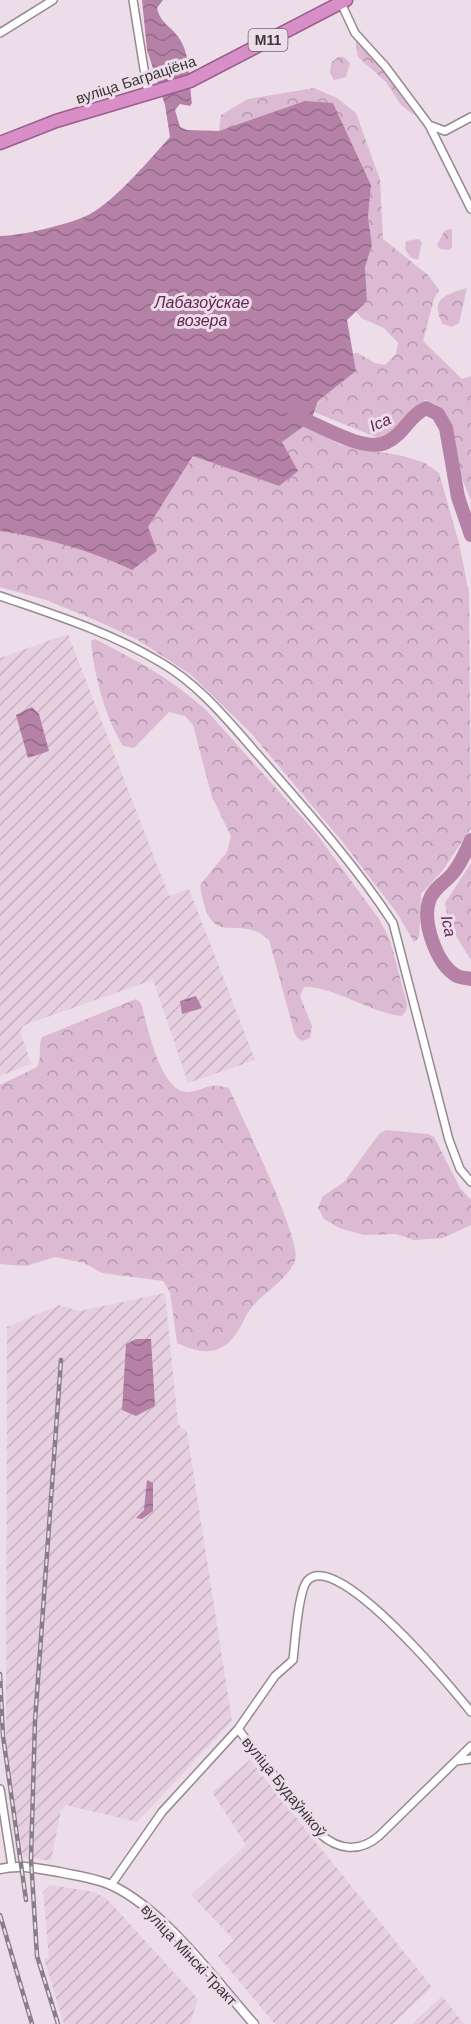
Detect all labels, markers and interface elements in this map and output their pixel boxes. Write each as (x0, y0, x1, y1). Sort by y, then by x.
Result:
road number: М11 (248, 29, 288, 51)
street label: вуліца Баграціёна (74, 52, 199, 107)
water label: Лабазоўскае возера (154, 294, 250, 329)
water label: Іса (367, 410, 394, 435)
water label: Іса (438, 914, 459, 939)
street label: вуліца Будаўнікоў (239, 1733, 330, 1840)
street label: вуліца Мінскі Тракт (138, 1900, 241, 2009)

